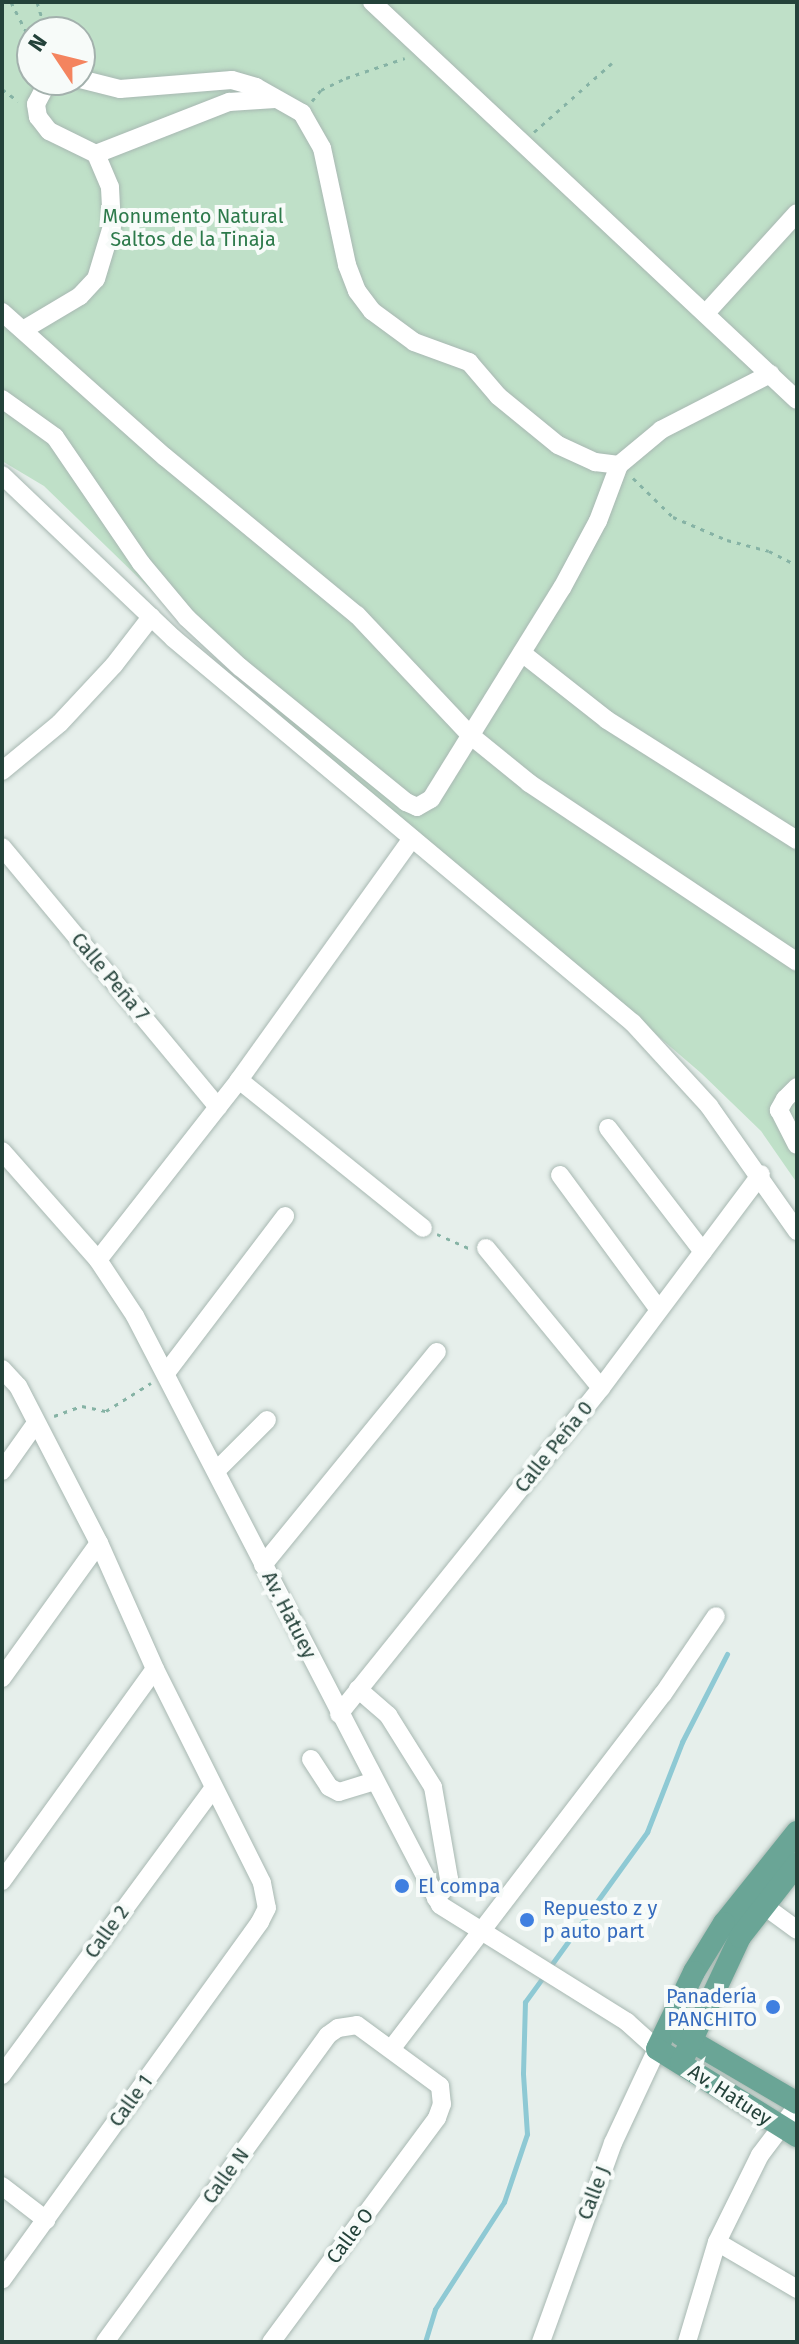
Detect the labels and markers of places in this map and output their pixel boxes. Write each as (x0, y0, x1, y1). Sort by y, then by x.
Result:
place label: El compa (418, 1874, 500, 1898)
marker: El compa (393, 1877, 411, 1895)
place label: Repuesto z y p auto part (543, 1896, 657, 1943)
marker: Repuesto z y p auto part (518, 1911, 536, 1929)
place label: Panadería PANCHITO (666, 1984, 757, 2031)
marker: Panadería PANCHITO (764, 1998, 782, 2016)

